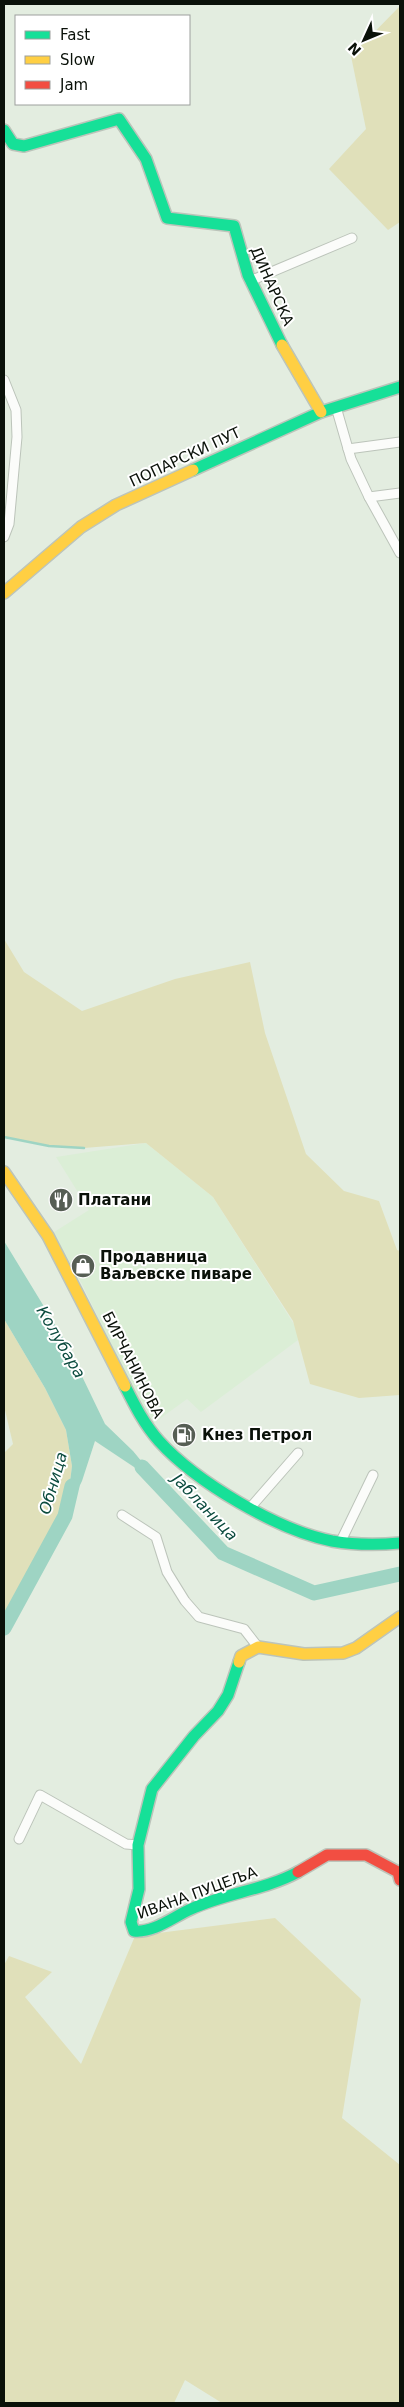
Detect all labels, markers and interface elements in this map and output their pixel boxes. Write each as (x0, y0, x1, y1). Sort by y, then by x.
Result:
legend (15, 15, 190, 105)
north arrow (339, 15, 389, 65)
text: Fast (60, 26, 90, 44)
text: N (345, 39, 364, 59)
text: Slow (60, 51, 95, 69)
text: Jam (59, 76, 88, 94)
street label: ДИНАРСКА (247, 244, 298, 329)
street label: ПОПАРСКИ ПУТ (127, 423, 244, 491)
restaurant icon: Платани (48, 1187, 74, 1213)
place label: Платани (78, 1191, 151, 1209)
place label: Продавница Ваљевске пиваре (100, 1248, 252, 1283)
shop icon: Продавница Ваљевске пиваре (70, 1253, 96, 1279)
water label: Колубара (33, 1302, 89, 1382)
street label: БИРЧАНИНОВА (98, 1309, 168, 1422)
fuel station icon: Кнез Петрол (171, 1422, 197, 1448)
place label: Кнез Петрол (202, 1426, 312, 1444)
water label: Обница (35, 1450, 71, 1516)
water label: Јабланица (166, 1467, 242, 1545)
street label: ИВАНА ПУЦЕЉА (135, 1863, 260, 1923)

